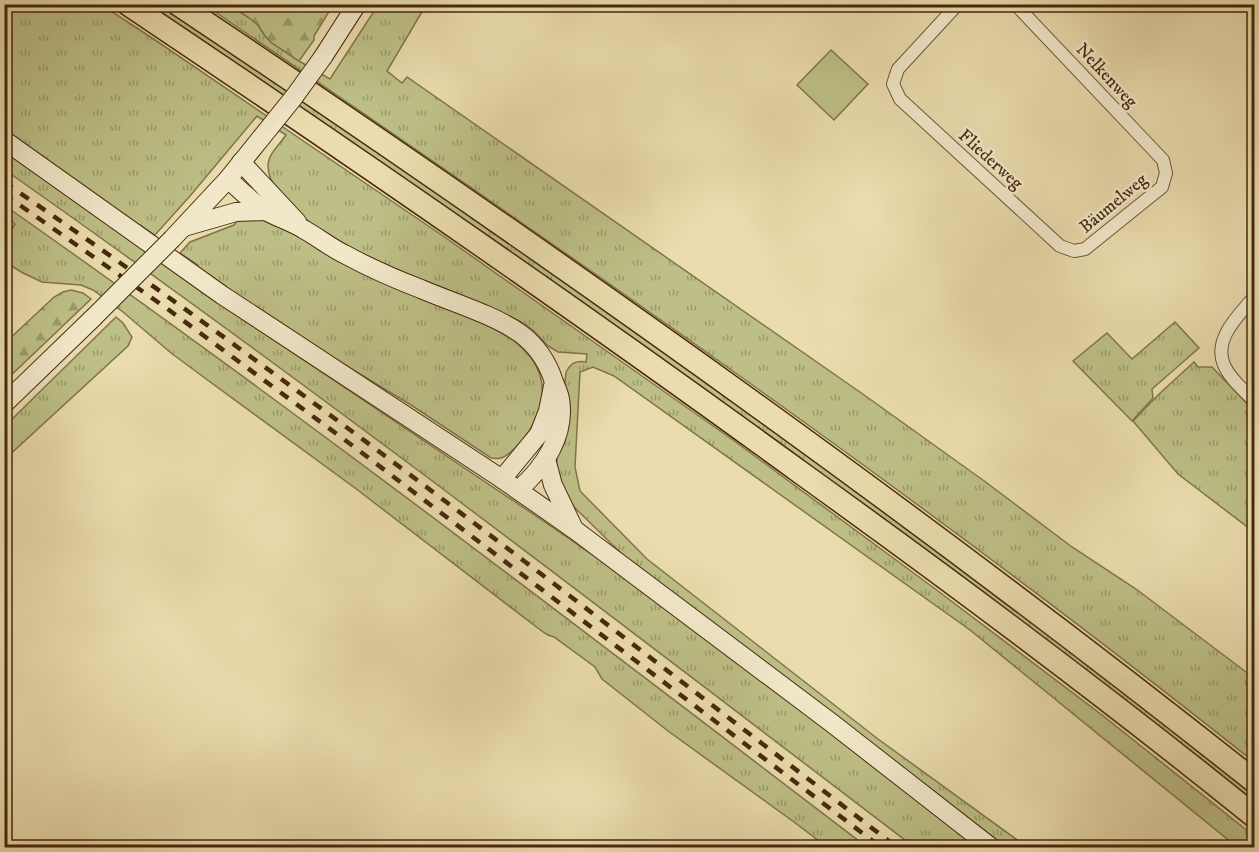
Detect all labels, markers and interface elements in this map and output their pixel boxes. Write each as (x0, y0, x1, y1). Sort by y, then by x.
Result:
street label: Nelkenweg (1071, 39, 1142, 113)
street label: Fliederweg (953, 125, 1027, 195)
street label: Bäumelweg (1075, 169, 1152, 238)

